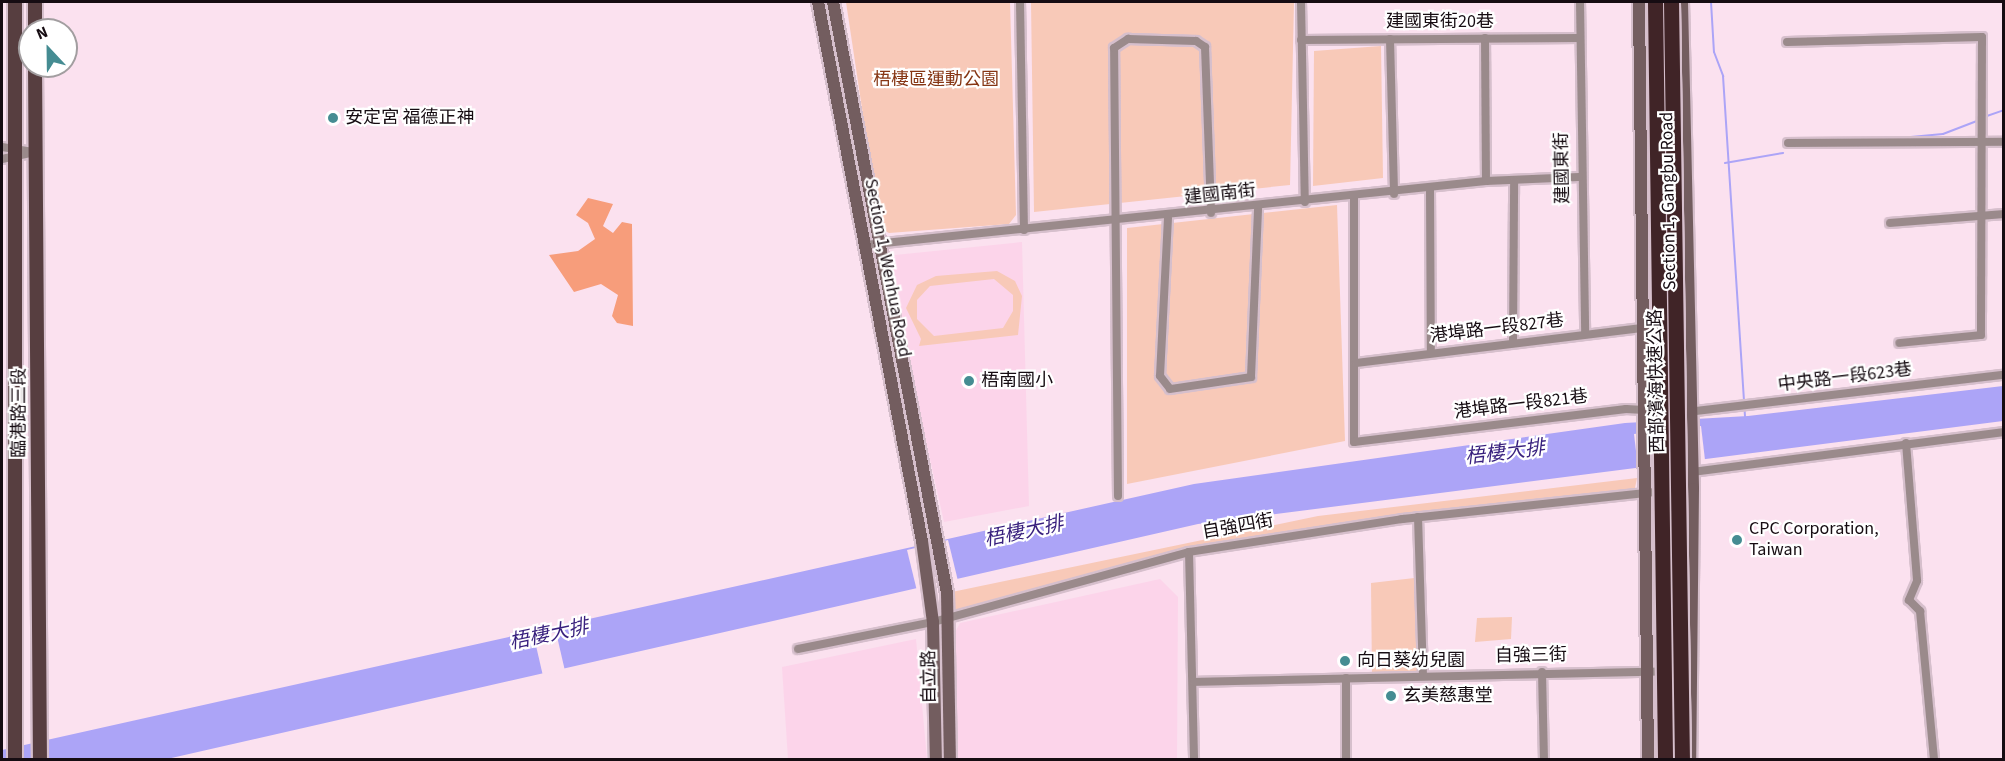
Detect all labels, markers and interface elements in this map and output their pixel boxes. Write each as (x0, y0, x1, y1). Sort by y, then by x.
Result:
street label: 建國東街20巷 (1386, 11, 1494, 33)
north arrow (18, 18, 78, 78)
text: N (33, 21, 51, 45)
park label: 梧棲區運動公園 (873, 69, 999, 91)
place label: 安定宮 福德正神 (345, 107, 475, 129)
marker: 安定宮 福德正神 (326, 111, 340, 125)
street label: Section 1, Gangbu Road (1657, 112, 1681, 290)
street label: 建國東街 (1552, 132, 1574, 204)
street label: Section 1, Wenhua Road (859, 177, 915, 359)
street label: 建國南街 (1183, 180, 1257, 210)
street label: 西部濱海快速公路 (1645, 309, 1669, 453)
street label: 港埠路一段827巷 (1429, 310, 1565, 348)
street label: 中央路一段623巷 (1777, 359, 1913, 397)
street label: 臨港路三段 (9, 368, 31, 458)
place label: 梧南國小 (981, 370, 1053, 392)
marker: 梧南國小 (962, 374, 976, 388)
street label: 港埠路一段821巷 (1453, 386, 1589, 424)
water label: 梧棲大排 (1464, 436, 1546, 470)
street label: 自強四街 (1201, 510, 1275, 544)
water label: 梧棲大排 (982, 512, 1066, 552)
place label: CPC Corporation, Taiwan (1749, 519, 1879, 562)
marker: CPC Corporation, Taiwan (1730, 533, 1744, 547)
water label: 梧棲大排 (507, 615, 591, 655)
street label: 自強三街 (1495, 645, 1567, 667)
street label: 自立路 (919, 650, 941, 704)
place label: 向日葵幼兒園 (1357, 650, 1465, 672)
marker: 向日葵幼兒園 (1338, 654, 1352, 668)
place label: 玄美慈惠堂 (1403, 685, 1493, 707)
marker: 玄美慈惠堂 (1384, 689, 1398, 703)

